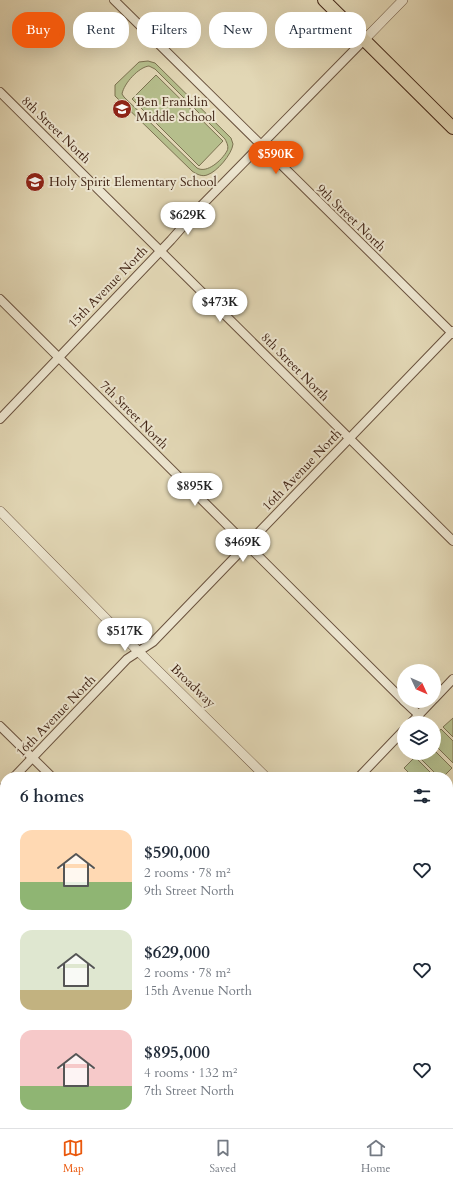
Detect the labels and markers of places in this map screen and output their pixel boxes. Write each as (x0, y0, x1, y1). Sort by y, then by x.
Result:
place label: Ben Franklin Middle School (136, 93, 216, 126)
school or university icon: Ben Franklin Middle School (111, 98, 133, 120)
pin: $590K (248, 141, 304, 175)
school or university icon: Holy Spirit Elementary School (24, 171, 46, 193)
place label: Holy Spirit Elementary School (49, 173, 218, 191)
pin: $629K (160, 202, 216, 236)
pin: $473K (192, 289, 248, 323)
pin: $895K (167, 473, 223, 507)
pin: $469K (215, 529, 271, 563)
pin: $517K (97, 618, 153, 652)

